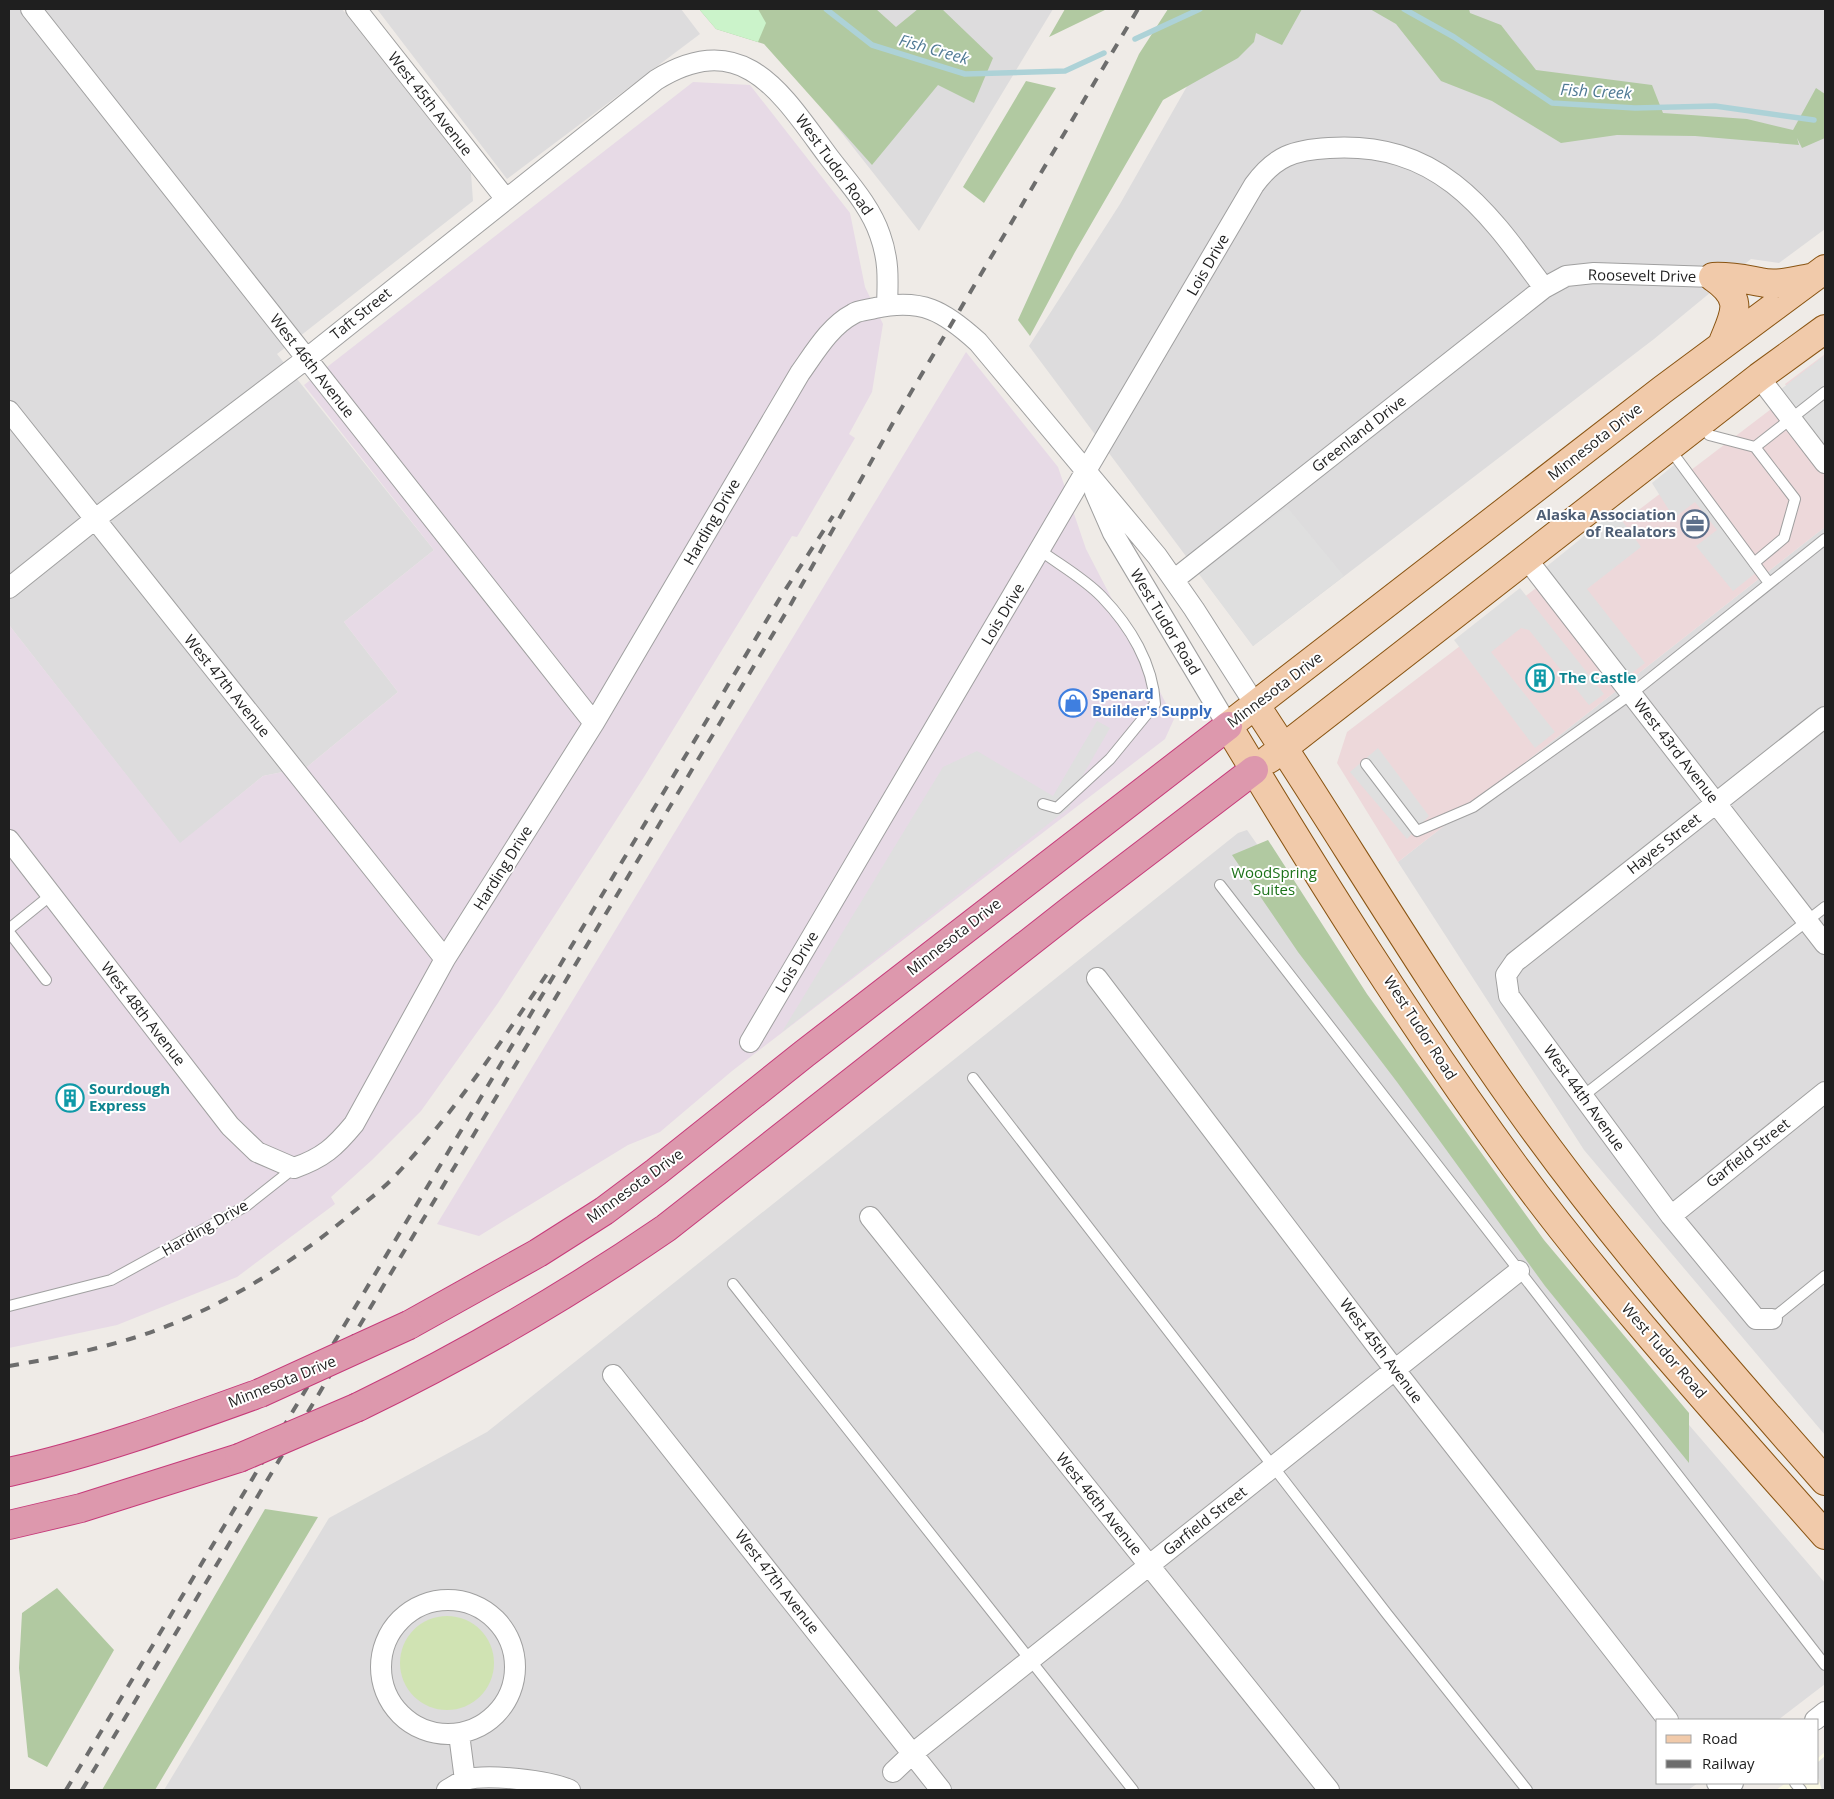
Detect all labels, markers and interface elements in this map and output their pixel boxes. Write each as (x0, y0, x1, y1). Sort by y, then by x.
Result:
water label: Fish Creek (897, 29, 973, 70)
street label: West 45th Avenue (384, 47, 478, 159)
water label: Fish Creek (1560, 78, 1633, 104)
street label: West Tudor Road (791, 110, 878, 219)
street label: Lois Drive (1181, 230, 1233, 299)
street label: Roosevelt Drive (1588, 264, 1696, 286)
street label: Taft Street (326, 283, 395, 344)
street label: West 46th Avenue (266, 309, 360, 421)
street label: Greenland Drive (1307, 390, 1410, 476)
street label: Minnesota Drive (1543, 398, 1646, 484)
street label: Harding Drive (678, 475, 744, 568)
place label: Alaska Association of Realators (1536, 504, 1676, 541)
office icon: Alaska Association of Realators (1680, 509, 1710, 539)
street label: West Tudor Road (1126, 565, 1205, 678)
street label: Lois Drive (976, 579, 1028, 648)
street label: West 47th Avenue (180, 630, 275, 741)
street label: Minnesota Drive (1223, 647, 1326, 732)
building icon: The Castle (1525, 663, 1555, 693)
place label: The Castle (1559, 667, 1636, 687)
place label: Spenard Builder's Supply (1092, 683, 1212, 720)
shop icon: Spenard Builder's Supply (1058, 688, 1088, 718)
street label: West 43rd Avenue (1630, 694, 1724, 807)
street label: Hayes Street (1622, 808, 1704, 878)
street label: Harding Drive (468, 821, 536, 914)
park label: WoodSpring Suites (1231, 862, 1317, 899)
street label: Minnesota Drive (902, 893, 1005, 979)
street label: Lois Drive (770, 927, 822, 996)
street label: West 48th Avenue (97, 957, 191, 1069)
street label: West Tudor Road (1380, 972, 1462, 1083)
street label: West 44th Avenue (1540, 1040, 1630, 1154)
place label: Sourdough Express (89, 1078, 170, 1115)
building icon: Sourdough Express (55, 1083, 85, 1113)
street label: Garfield Street (1701, 1113, 1793, 1191)
street label: Minnesota Drive (582, 1143, 687, 1227)
street label: Harding Drive (158, 1194, 251, 1260)
street label: West 45th Avenue (1336, 1294, 1428, 1407)
street label: West Tudor Road (1618, 1298, 1712, 1402)
street label: Minnesota Drive (225, 1350, 338, 1412)
street label: West 46th Avenue (1052, 1448, 1147, 1559)
street label: Garfield Street (1158, 1481, 1250, 1559)
street label: West 47th Avenue (731, 1525, 825, 1637)
legend (1656, 1719, 1819, 1784)
text: Road (1702, 1728, 1738, 1748)
text: Railway (1702, 1753, 1755, 1773)

